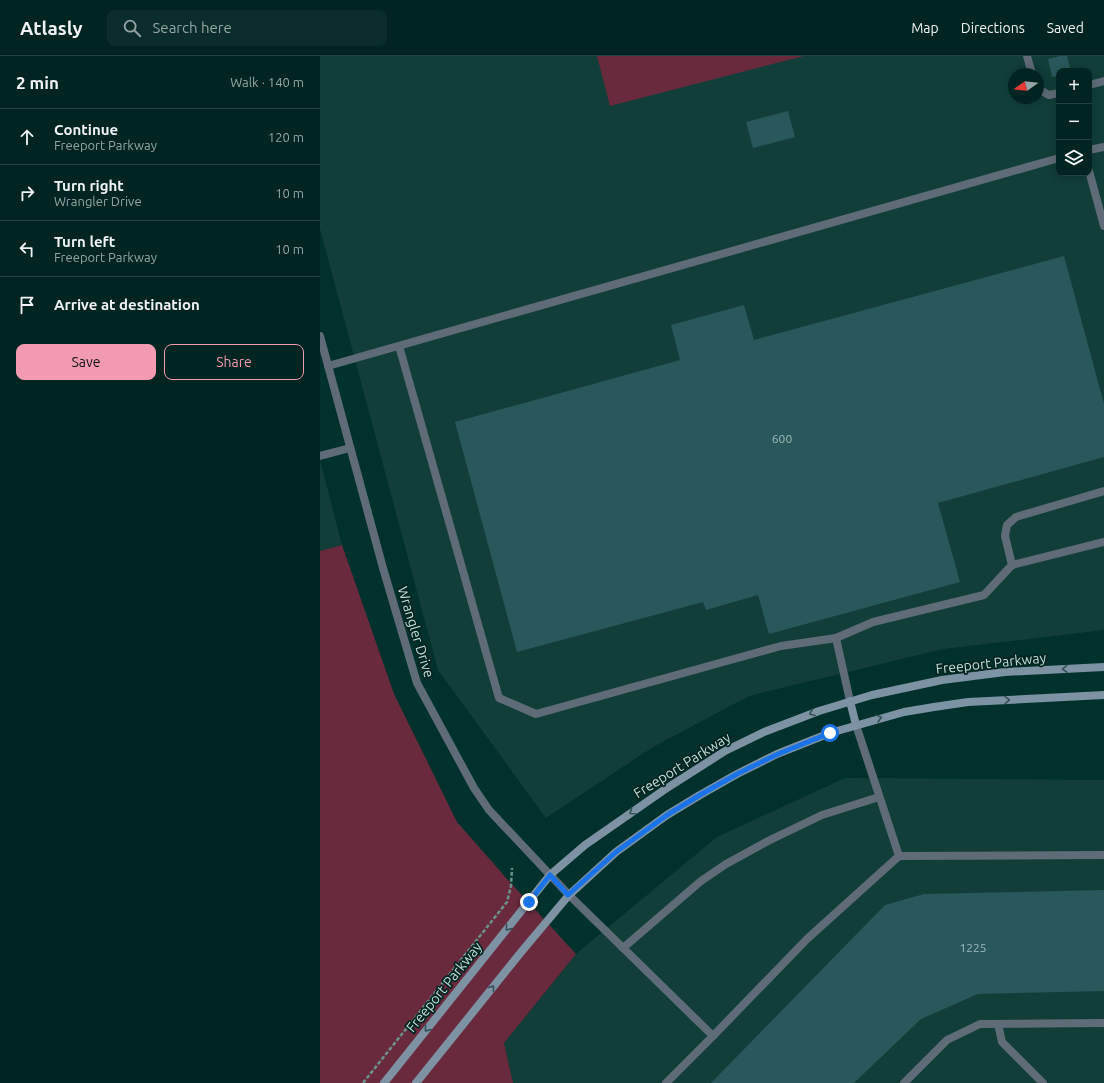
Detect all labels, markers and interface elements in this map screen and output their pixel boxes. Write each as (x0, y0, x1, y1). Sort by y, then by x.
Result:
search box (107, 10, 387, 46)
text: Atlasly (20, 17, 83, 39)
icon: search (121, 17, 143, 39)
text: Search here (153, 19, 232, 36)
text: Map (911, 20, 939, 36)
text: Directions (961, 20, 1025, 36)
text: Saved (1047, 20, 1084, 36)
north arrow (1008, 68, 1044, 104)
map controls (1056, 68, 1092, 176)
button: + (1056, 68, 1092, 104)
text: 2 min (16, 73, 59, 92)
text: Walk · 140 m (230, 75, 304, 89)
button: − (1056, 104, 1092, 140)
text: Continue (54, 121, 118, 138)
icon: ahead (16, 126, 38, 148)
text: 120 m (268, 130, 304, 144)
text: Freeport Parkway (54, 138, 157, 152)
button: layers (1056, 140, 1092, 176)
text: Turn right (54, 177, 124, 194)
icon: right (16, 182, 38, 204)
text: 10 m (275, 186, 304, 200)
text: Wrangler Drive (54, 194, 142, 208)
text: Turn left (54, 233, 115, 250)
icon: left (16, 238, 38, 260)
text: 10 m (275, 242, 304, 256)
text: Freeport Parkway (54, 250, 157, 264)
icon: arrive (16, 294, 38, 316)
text: Arrive at destination (54, 296, 200, 313)
button: Save (16, 344, 156, 380)
button: Share (164, 344, 304, 380)
house number: 600 (772, 432, 792, 445)
street label: Wrangler Drive (395, 585, 437, 679)
street label: Freeport Parkway (935, 649, 1047, 677)
one-way arrow (1062, 665, 1068, 674)
one-way arrow (1004, 696, 1010, 705)
one-way arrow (809, 708, 816, 716)
one-way arrow (876, 715, 882, 723)
route start (821, 724, 839, 742)
street label: Freeport Parkway (631, 729, 733, 801)
one-way arrow (629, 807, 636, 815)
route end (520, 893, 538, 911)
one-way arrow (506, 923, 513, 930)
street label: Freeport Parkway (403, 939, 485, 1035)
house number: 1225 (959, 941, 987, 954)
one-way arrow (487, 985, 494, 992)
one-way arrow (425, 1025, 432, 1032)

